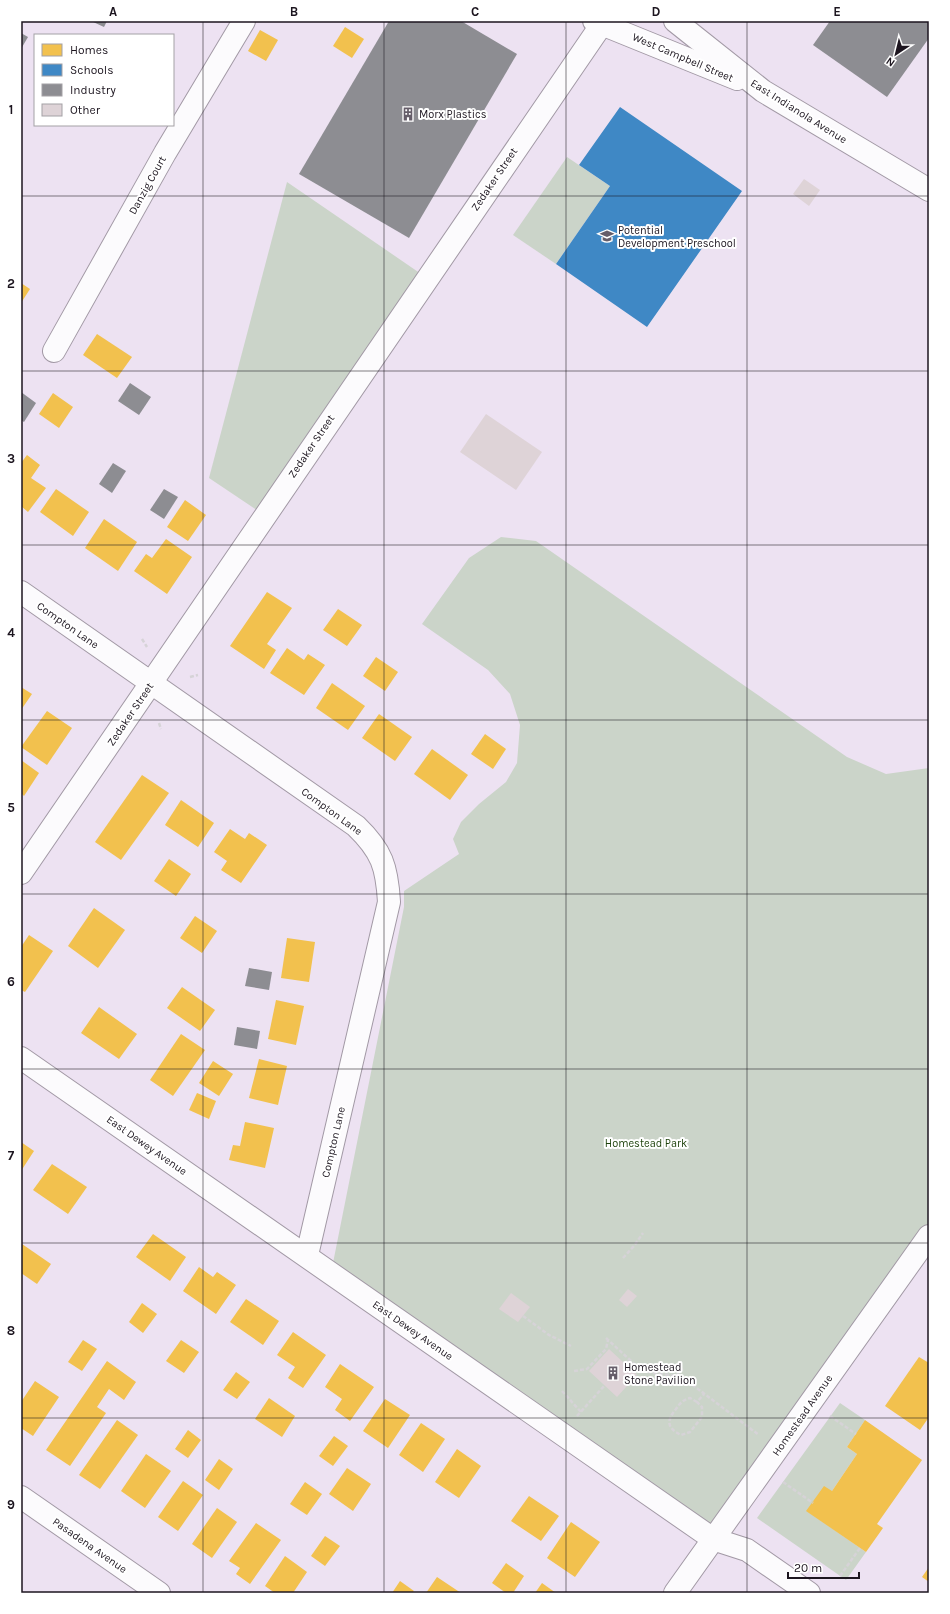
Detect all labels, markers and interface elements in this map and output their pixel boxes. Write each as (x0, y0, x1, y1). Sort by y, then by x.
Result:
text: A (109, 4, 117, 19)
text: B (290, 4, 298, 19)
text: C (471, 4, 479, 19)
text: D (652, 4, 661, 19)
text: E (833, 4, 841, 19)
street label: West Campbell Street (630, 30, 735, 85)
legend (34, 34, 174, 126)
north arrow (876, 34, 916, 74)
text: Homes (70, 43, 108, 57)
text: N (884, 54, 898, 69)
text: Schools (70, 63, 113, 77)
street label: East Indianola Avenue (748, 77, 850, 147)
text: Industry (70, 83, 116, 97)
text: 1 (9, 102, 13, 117)
text: Other (70, 103, 101, 117)
building icon: Morx Plastics (400, 106, 416, 122)
place label: Morx Plastics (419, 108, 487, 121)
street label: Zedaker Street (469, 145, 520, 213)
street label: Danzig Court (126, 154, 169, 217)
place label: Potential Development Preschool (618, 224, 736, 250)
school or university icon: Potential Development Preschool (599, 228, 615, 244)
text: 2 (7, 276, 15, 291)
street label: Zedaker Street (286, 412, 337, 480)
text: 3 (7, 451, 15, 466)
street label: Compton Lane (34, 599, 101, 652)
text: 4 (7, 625, 15, 640)
street label: Zedaker Street (105, 680, 156, 748)
street label: Compton Lane (299, 785, 365, 838)
text: 5 (7, 800, 15, 815)
text: 6 (7, 974, 15, 989)
street label: Compton Lane (319, 1105, 348, 1179)
street label: East Dewey Avenue (104, 1113, 190, 1178)
park label: Homestead Park (605, 1137, 687, 1150)
text: 7 (8, 1148, 15, 1163)
street label: East Dewey Avenue (370, 1298, 456, 1363)
text: 8 (7, 1323, 15, 1338)
place label: Homestead Stone Pavilion (624, 1361, 696, 1387)
building icon: Homestead Stone Pavilion (605, 1365, 621, 1381)
street label: Homestead Avenue (769, 1372, 836, 1458)
text: 9 (7, 1497, 15, 1512)
street label: Pasadena Avenue (50, 1515, 130, 1576)
scale bar (788, 1554, 859, 1580)
text: 20 m (794, 1561, 822, 1575)

